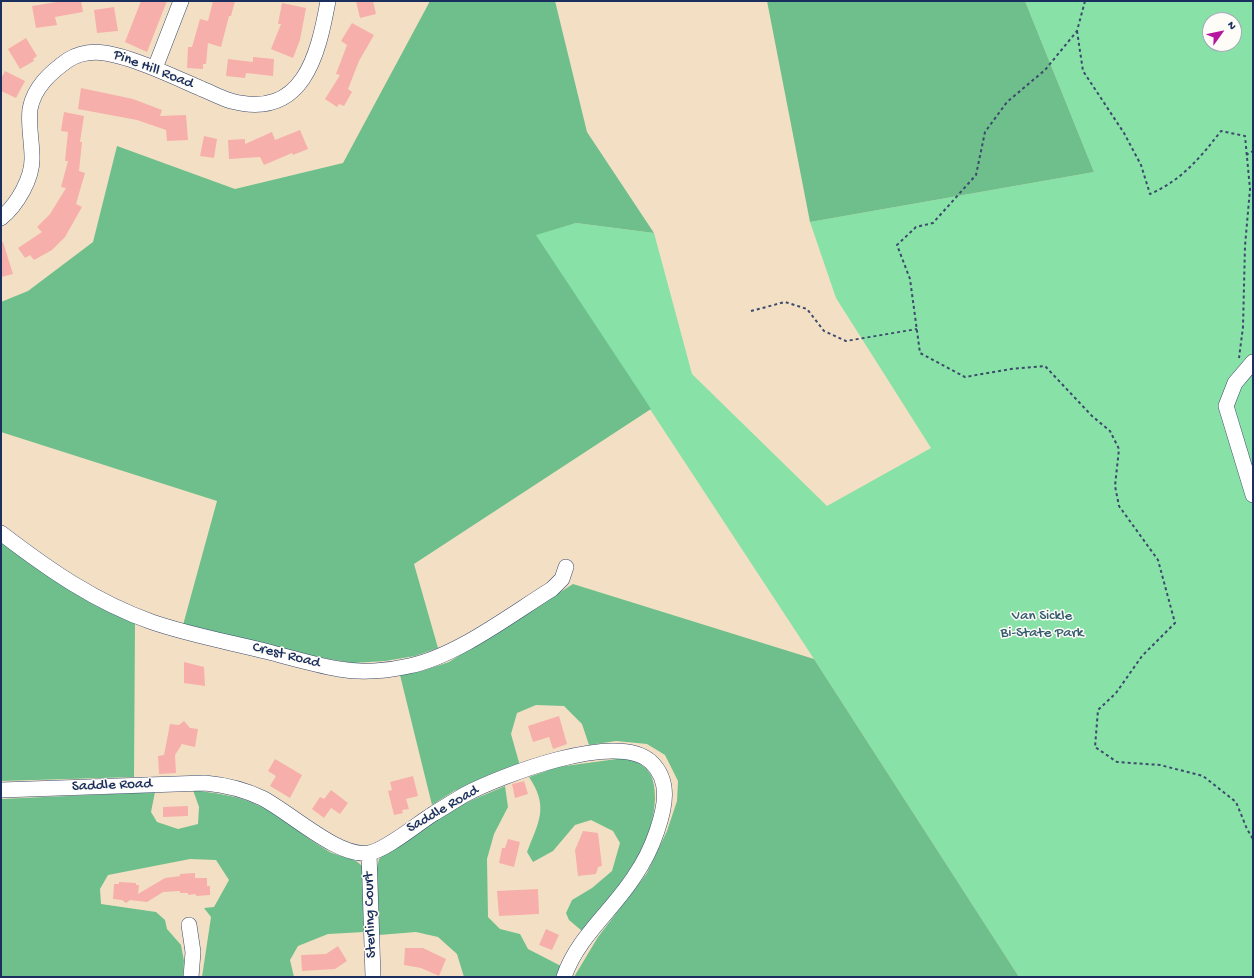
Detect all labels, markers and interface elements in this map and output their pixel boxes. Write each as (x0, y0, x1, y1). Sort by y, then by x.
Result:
north arrow (1202, 12, 1242, 52)
text: N (1224, 20, 1238, 32)
street label: Pine Hill Road (110, 46, 196, 94)
park label: Van Sickle Bi-State Park (1000, 608, 1084, 643)
street label: Crest Road (250, 639, 322, 673)
street label: Saddle Road (72, 776, 152, 796)
street label: Saddle Road (404, 782, 482, 838)
street label: Sterling Court (360, 872, 382, 958)

